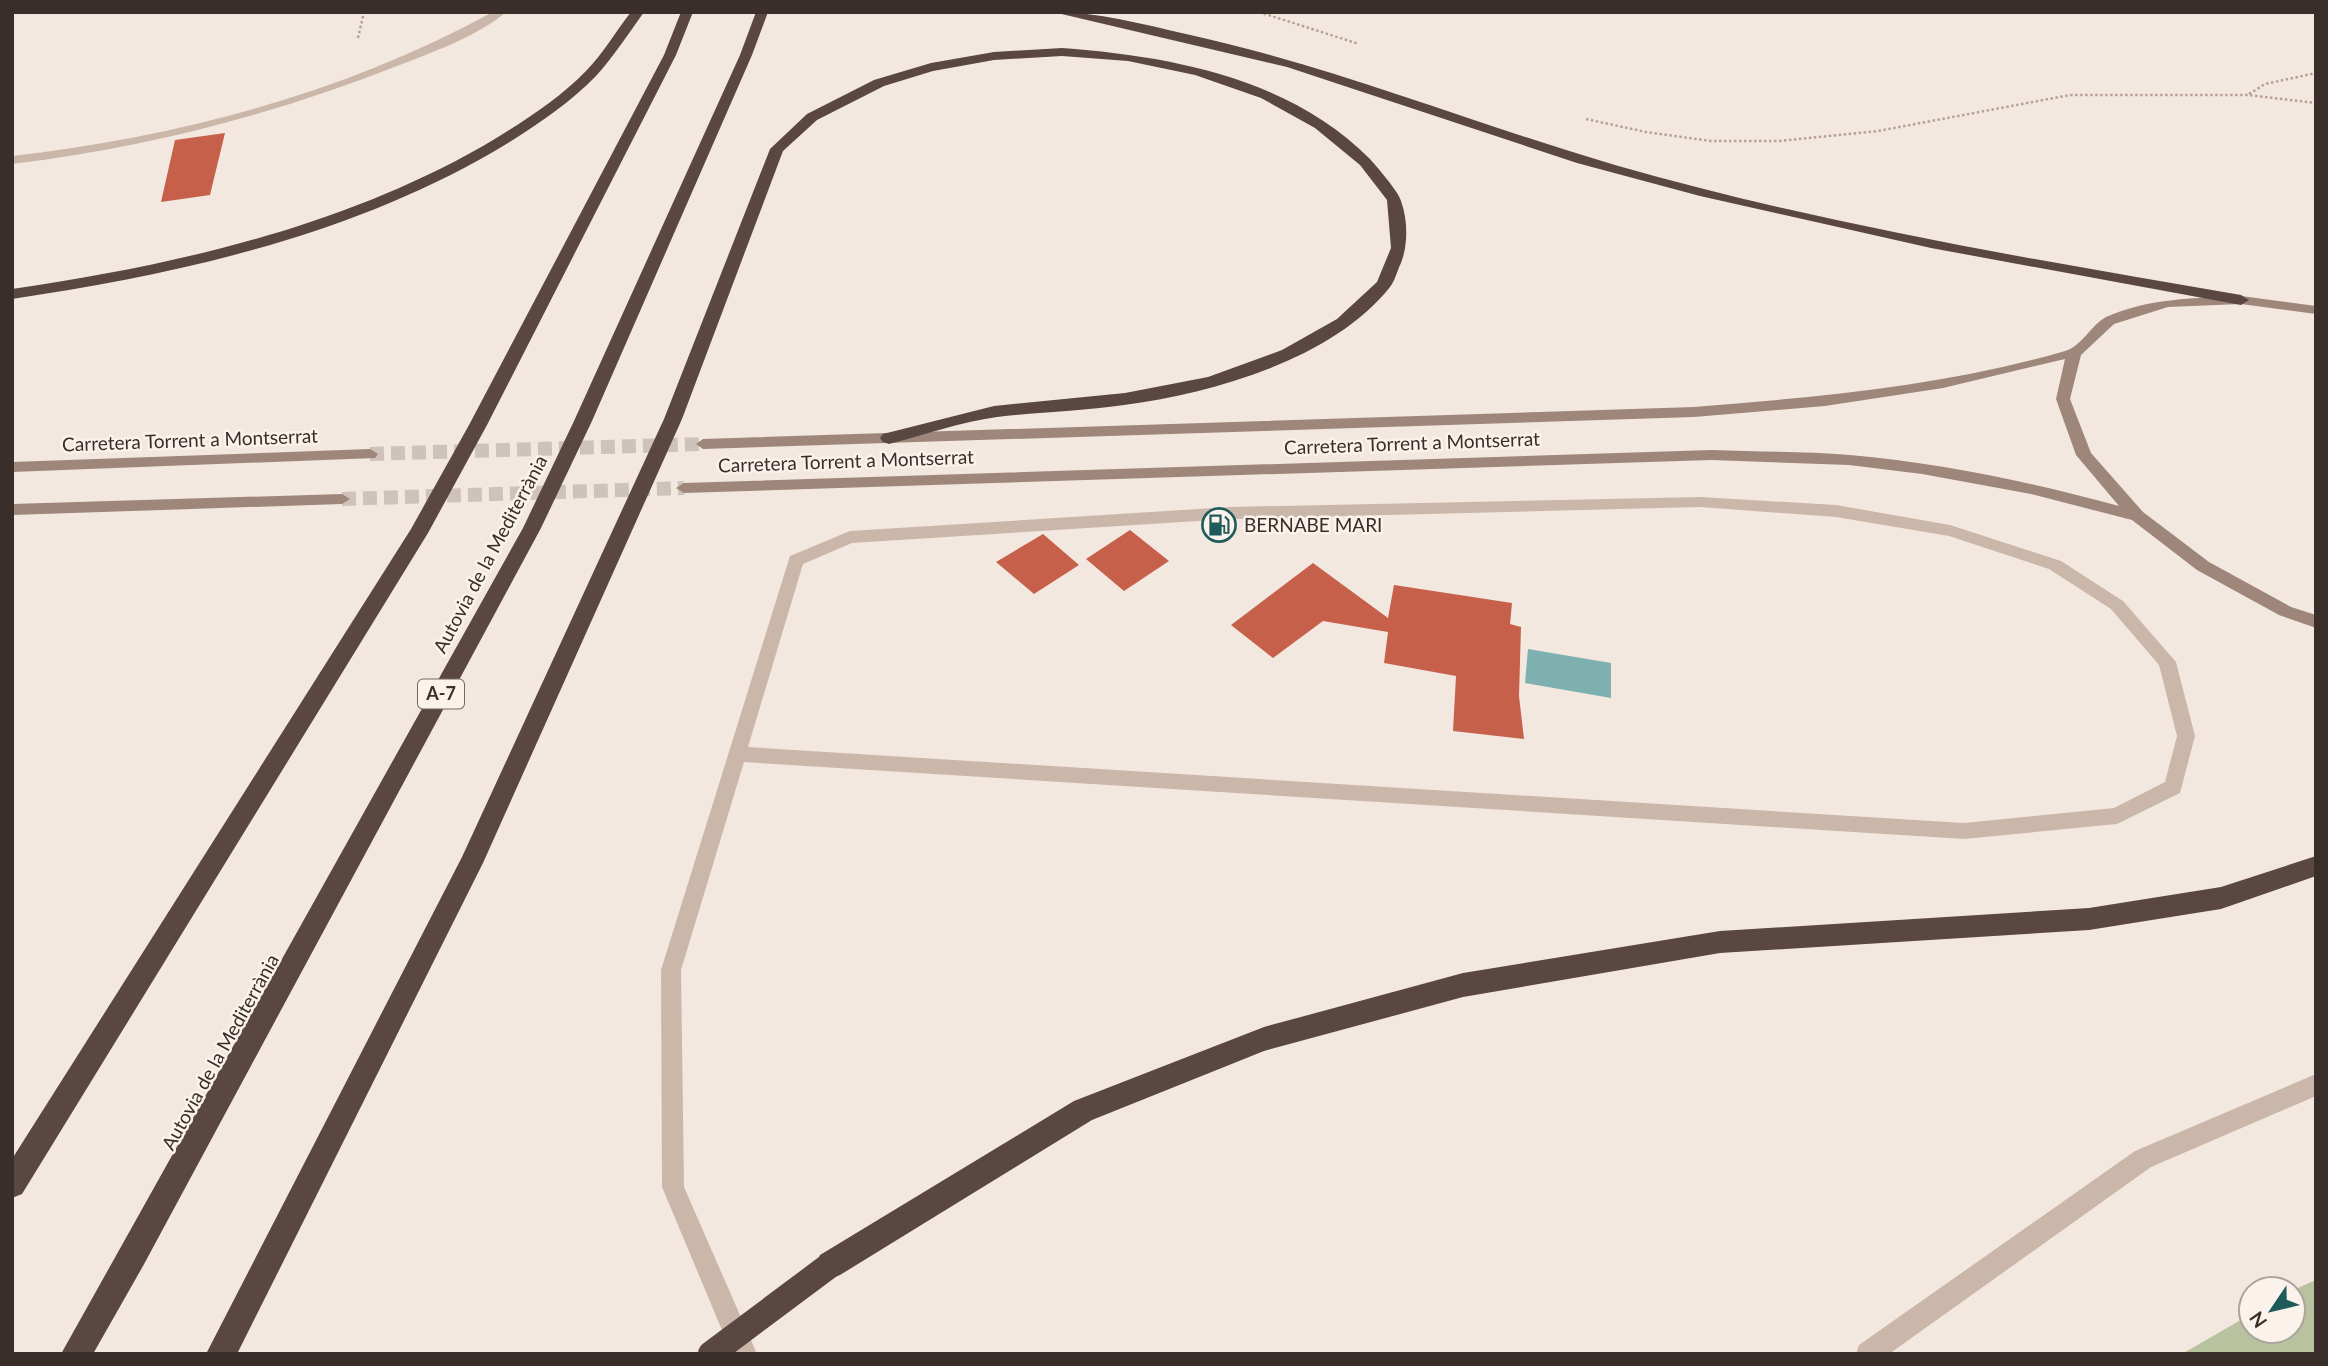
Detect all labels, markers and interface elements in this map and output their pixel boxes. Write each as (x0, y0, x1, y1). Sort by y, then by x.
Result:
street label: Carretera Torrent a Montserrat (62, 424, 318, 455)
street label: Carretera Torrent a Montserrat (1284, 427, 1540, 458)
street label: Carretera Torrent a Montserrat (718, 445, 974, 476)
street label: Autovia de la Mediterrània (428, 451, 551, 657)
fuel station icon: BERNABE MARI (1200, 506, 1238, 544)
place label: BERNABE MARI (1244, 513, 1382, 536)
road number: A-7 (418, 680, 464, 708)
street label: Autovia de la Mediterrània (156, 950, 283, 1154)
north arrow (2237, 1275, 2307, 1345)
text: N (2244, 1307, 2271, 1333)

